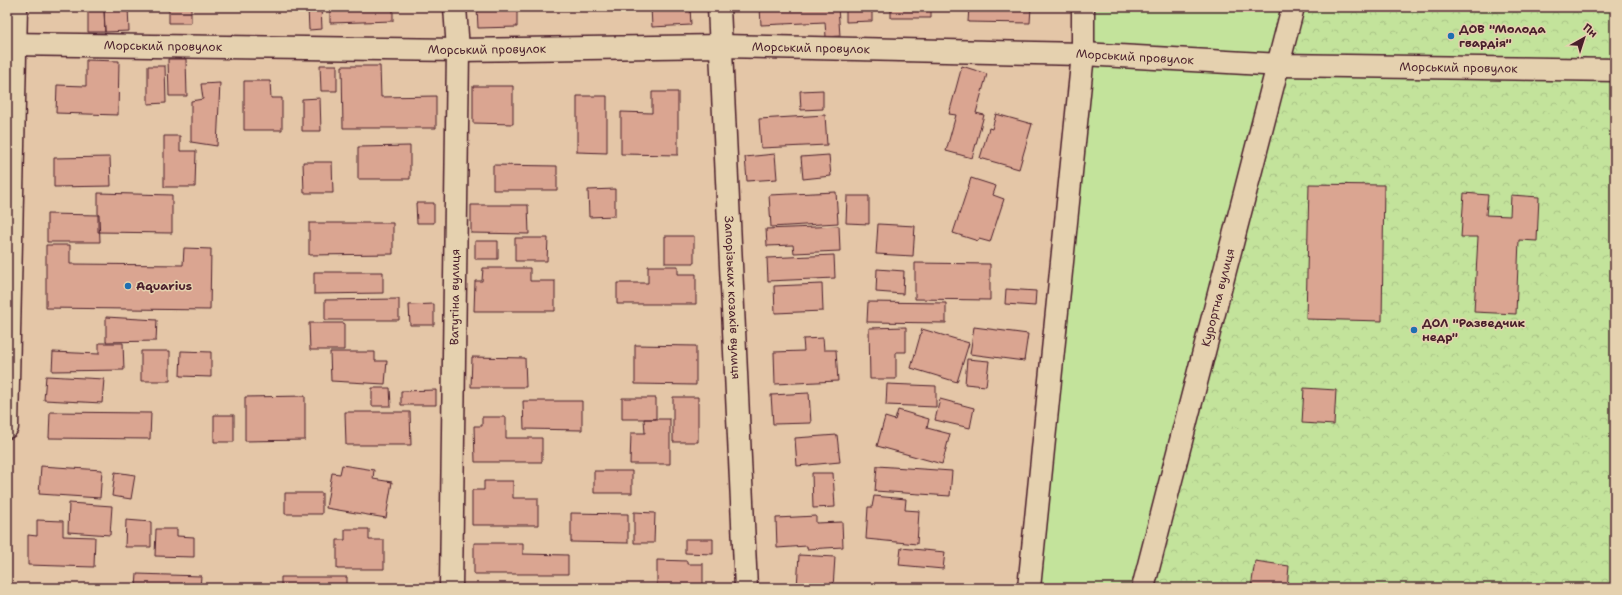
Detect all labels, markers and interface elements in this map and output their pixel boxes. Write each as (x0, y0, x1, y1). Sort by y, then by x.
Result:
north arrow (1564, 18, 1604, 58)
text: Пн (1580, 20, 1600, 41)
place label: ДОВ "Молода гвардія" (1459, 21, 1546, 51)
marker: ДОВ "Молода гвардія" (1446, 31, 1456, 41)
street label: Морський провулок (104, 37, 223, 55)
street label: Морський провулок (752, 39, 871, 57)
street label: Морський провулок (428, 41, 547, 58)
street label: Морський провулок (1076, 46, 1195, 68)
street label: Морський провулок (1399, 59, 1518, 77)
street label: Запорізьких козаків вулиця (721, 216, 744, 380)
street label: Курортна вулиця (1198, 247, 1238, 348)
street label: Ватутіна вулиця (446, 249, 463, 345)
place label: Aquarius (136, 278, 192, 294)
marker: Aquarius (123, 281, 133, 291)
place label: ДОЛ "Разведчик недр" (1422, 315, 1526, 345)
marker: ДОЛ "Разведчик недр" (1409, 325, 1419, 335)

